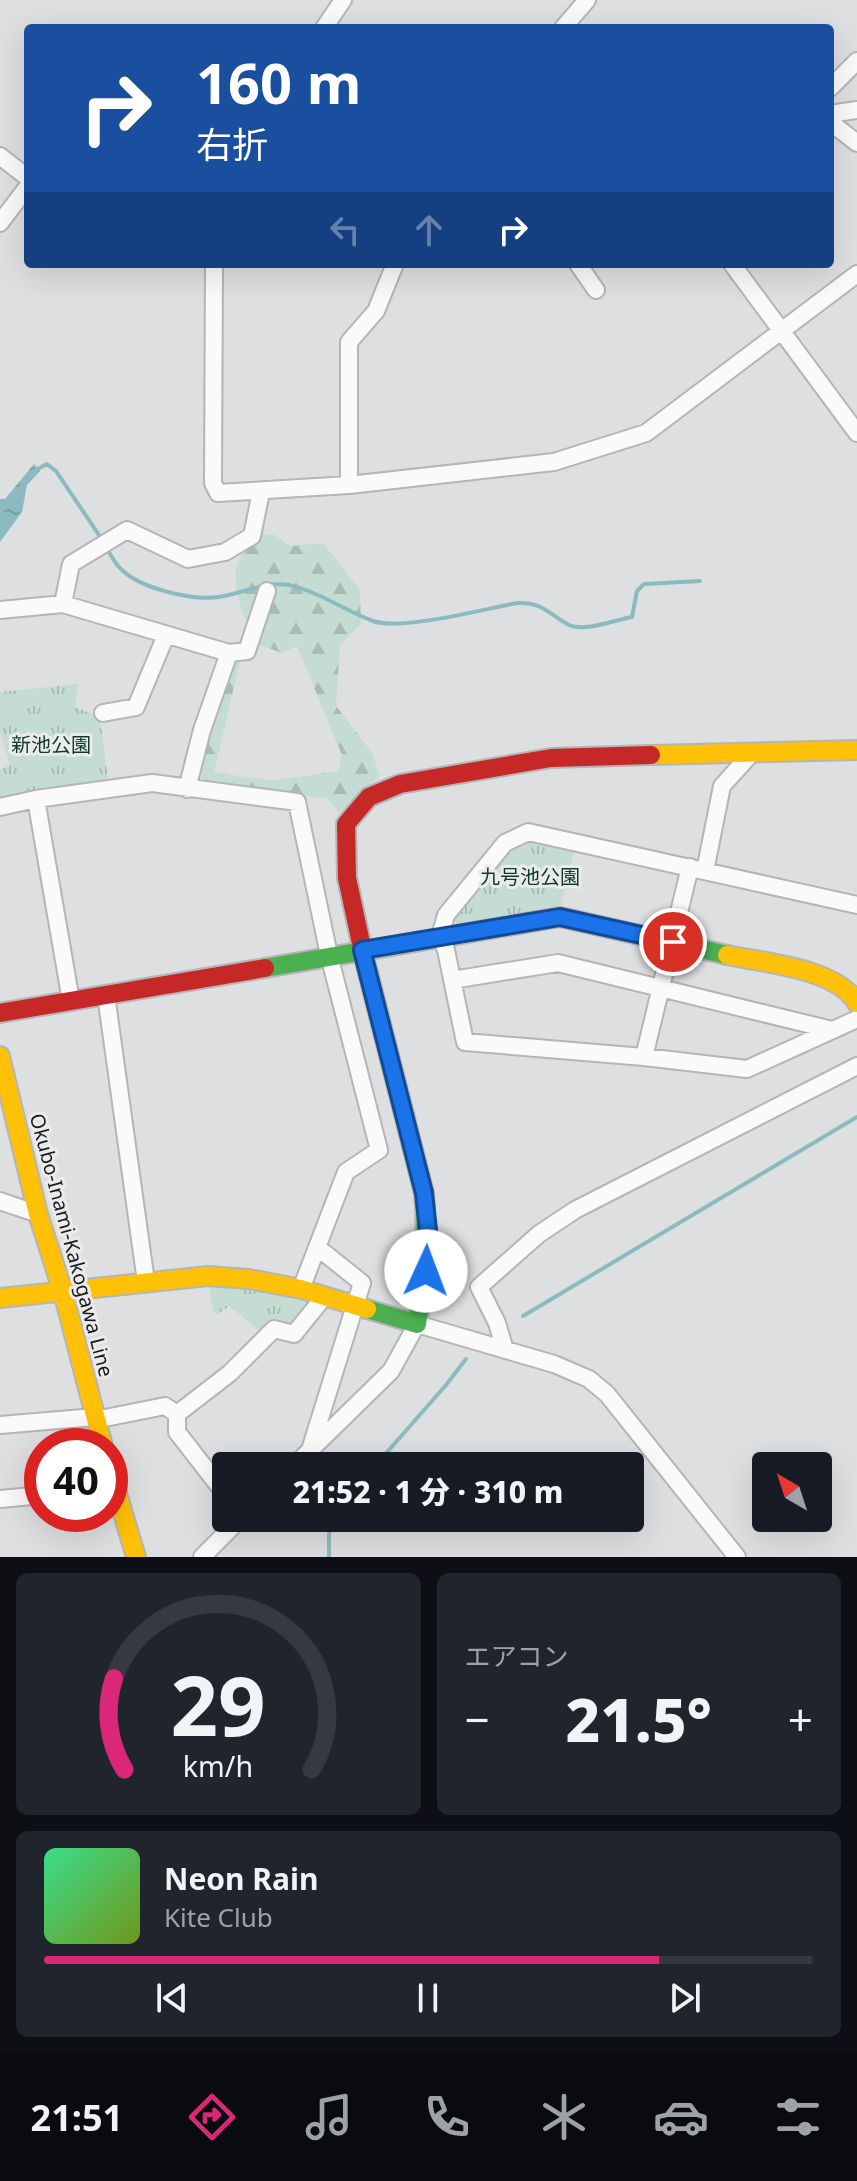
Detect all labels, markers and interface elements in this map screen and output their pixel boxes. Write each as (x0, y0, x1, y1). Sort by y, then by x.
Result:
text: 160 m (196, 44, 361, 120)
icon: right (64, 56, 168, 160)
text: 右折 (196, 120, 268, 169)
icon: left (323, 208, 367, 252)
icon: ahead (407, 208, 451, 252)
icon: right (491, 208, 535, 252)
park label: 新池公園 (11, 731, 91, 758)
park label: 九号池公園 (480, 863, 580, 890)
pin (639, 908, 707, 976)
icon: arrive (651, 920, 695, 964)
street label: Okubo-Inami-Kakogawa Line (24, 1110, 120, 1380)
position arrow (384, 1229, 468, 1313)
speed limit sign: 40 (24, 1428, 128, 1532)
north arrow (752, 1452, 832, 1532)
map controls (752, 1452, 832, 1532)
text: 21:52 · 1 分 · 310 m (293, 1471, 563, 1512)
text: エアコン (465, 1638, 569, 1674)
text: 29 (171, 1647, 266, 1760)
text: 21.5° (565, 1678, 712, 1760)
text: − (465, 1689, 490, 1749)
text: + (788, 1689, 813, 1749)
text: km/h (183, 1746, 253, 1785)
text: Neon Rain (164, 1858, 318, 1899)
text: Kite Club (164, 1899, 273, 1935)
icon: previous (150, 1976, 194, 2020)
icon: pause (406, 1976, 450, 2020)
icon: next (663, 1976, 707, 2020)
icon: directions (184, 2089, 240, 2145)
icon: music (301, 2089, 357, 2145)
icon: phone (419, 2089, 475, 2145)
icon: climate (536, 2089, 592, 2145)
icon: car (653, 2089, 709, 2145)
icon: filters (770, 2089, 826, 2145)
text: 21:51 (31, 2093, 123, 2142)

